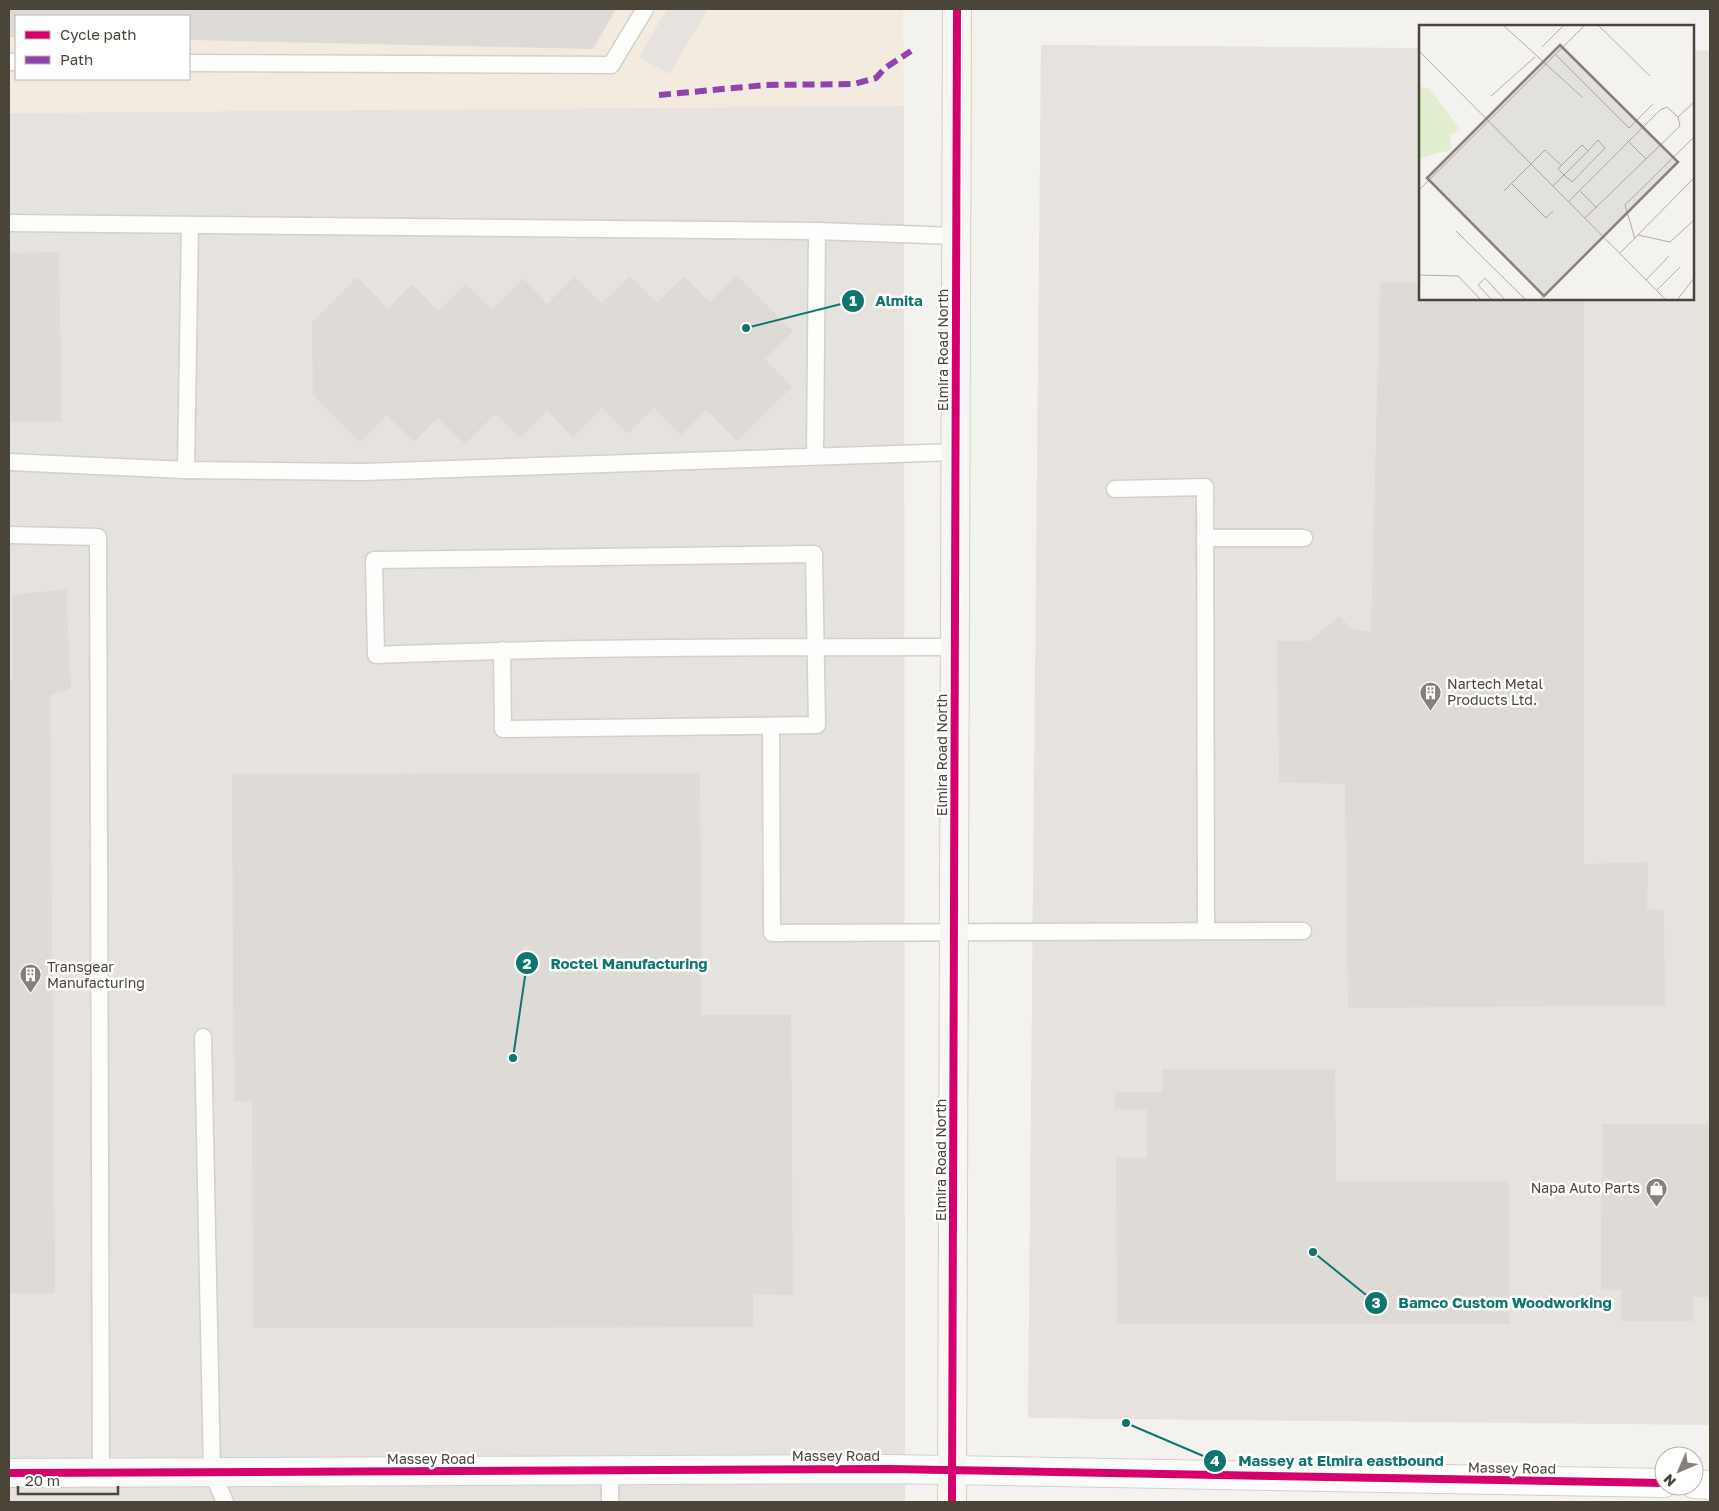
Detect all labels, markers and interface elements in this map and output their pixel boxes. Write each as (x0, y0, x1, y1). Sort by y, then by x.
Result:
legend (15, 15, 190, 80)
text: Cycle path (60, 25, 136, 43)
inset map (1419, 25, 1694, 300)
text: Path (60, 50, 93, 68)
callout: Almita (840, 286, 933, 316)
street label: Elmira Road North (934, 289, 951, 411)
text: 1 (849, 291, 857, 309)
text: Almita (875, 291, 923, 309)
place label: Nartech Metal Products Ltd. (1447, 675, 1543, 708)
building icon: Nartech Metal Products Ltd. (1419, 680, 1443, 711)
street label: Elmira Road North (933, 694, 950, 816)
callout: Roctel Manufacturing (515, 948, 717, 978)
text: 2 (522, 954, 532, 972)
text: Roctel Manufacturing (550, 954, 708, 972)
place label: Transgear Manufacturing (47, 958, 145, 991)
building icon: Transgear Manufacturing (19, 963, 43, 994)
street label: Elmira Road North (932, 1099, 949, 1221)
shop icon: Napa Auto Parts (1644, 1176, 1668, 1207)
place label: Napa Auto Parts (1531, 1179, 1640, 1196)
callout: Bamco Custom Woodworking (1364, 1288, 1622, 1318)
text: 3 (1371, 1293, 1381, 1311)
text: Bamco Custom Woodworking (1398, 1293, 1612, 1311)
callout: Massey at Elmira eastbound (1203, 1446, 1454, 1476)
north arrow (1654, 1446, 1704, 1496)
street label: Massey Road (792, 1447, 880, 1464)
street label: Massey Road (387, 1450, 475, 1467)
text: 4 (1210, 1451, 1220, 1469)
text: Massey at Elmira eastbound (1238, 1451, 1444, 1469)
street label: Massey Road (1468, 1458, 1556, 1477)
scale bar (18, 1464, 118, 1496)
text: 20 m (25, 1471, 60, 1489)
text: N (1660, 1471, 1679, 1490)

